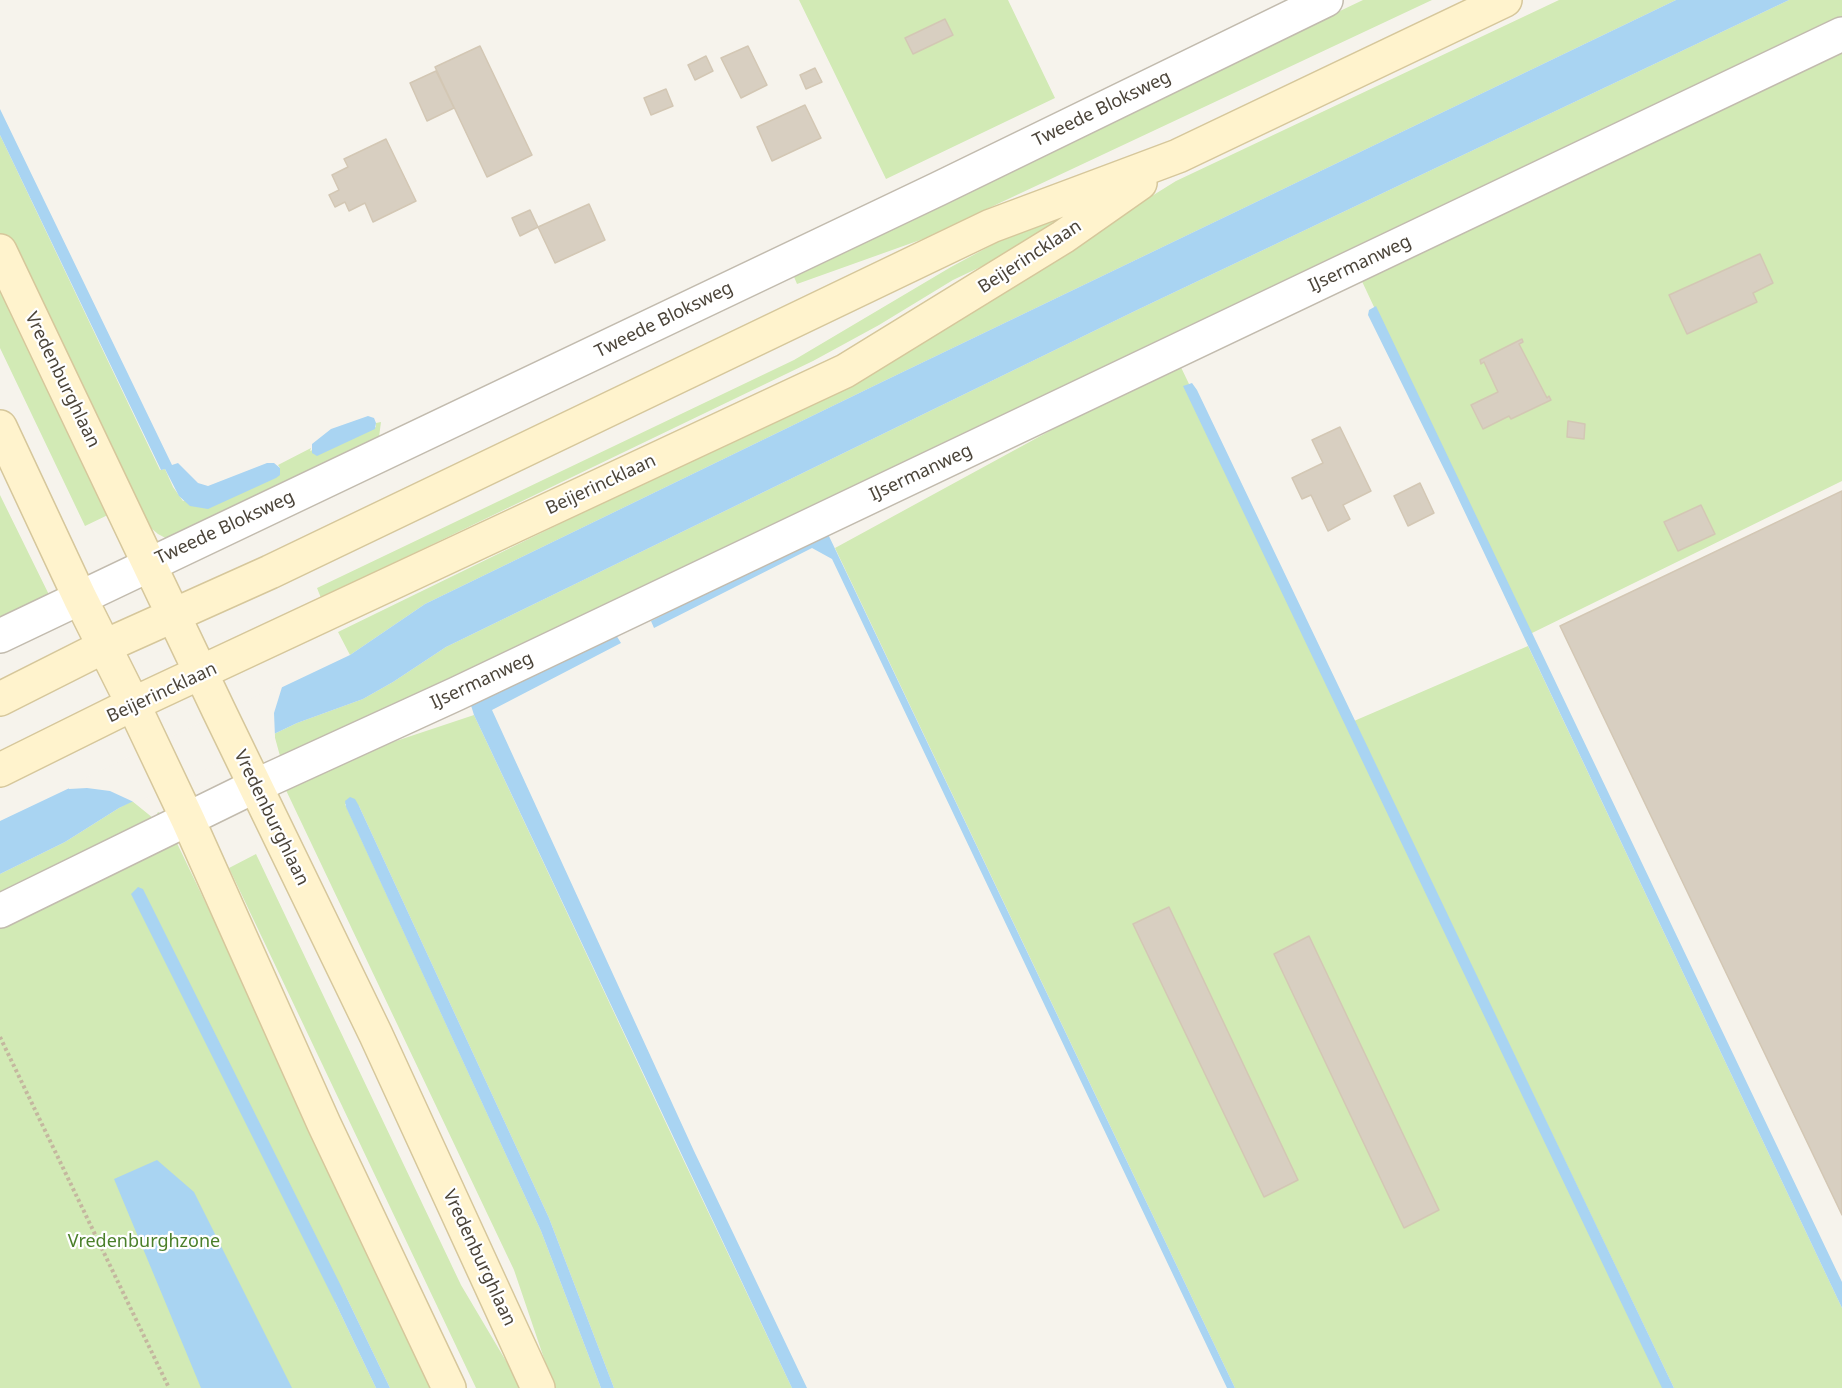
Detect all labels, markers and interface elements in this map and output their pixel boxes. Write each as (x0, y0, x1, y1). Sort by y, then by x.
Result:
street label: Tweede Bloksweg (1029, 66, 1175, 152)
street label: Beijerincklaan (974, 216, 1086, 298)
street label: IJsermanweg (1305, 231, 1415, 297)
street label: Tweede Bloksweg (591, 277, 737, 363)
street label: Vredenburghlaan (20, 309, 104, 451)
street label: IJsermanweg (866, 440, 976, 506)
street label: Beijerincklaan (543, 450, 659, 520)
street label: Tweede Bloksweg (152, 486, 298, 570)
street label: IJsermanweg (427, 648, 537, 714)
street label: Beijerincklaan (104, 658, 220, 728)
street label: Vredenburghlaan (229, 747, 313, 889)
street label: Vredenburghlaan (438, 1186, 520, 1330)
park label: Vredenburghzone (68, 1231, 220, 1253)

